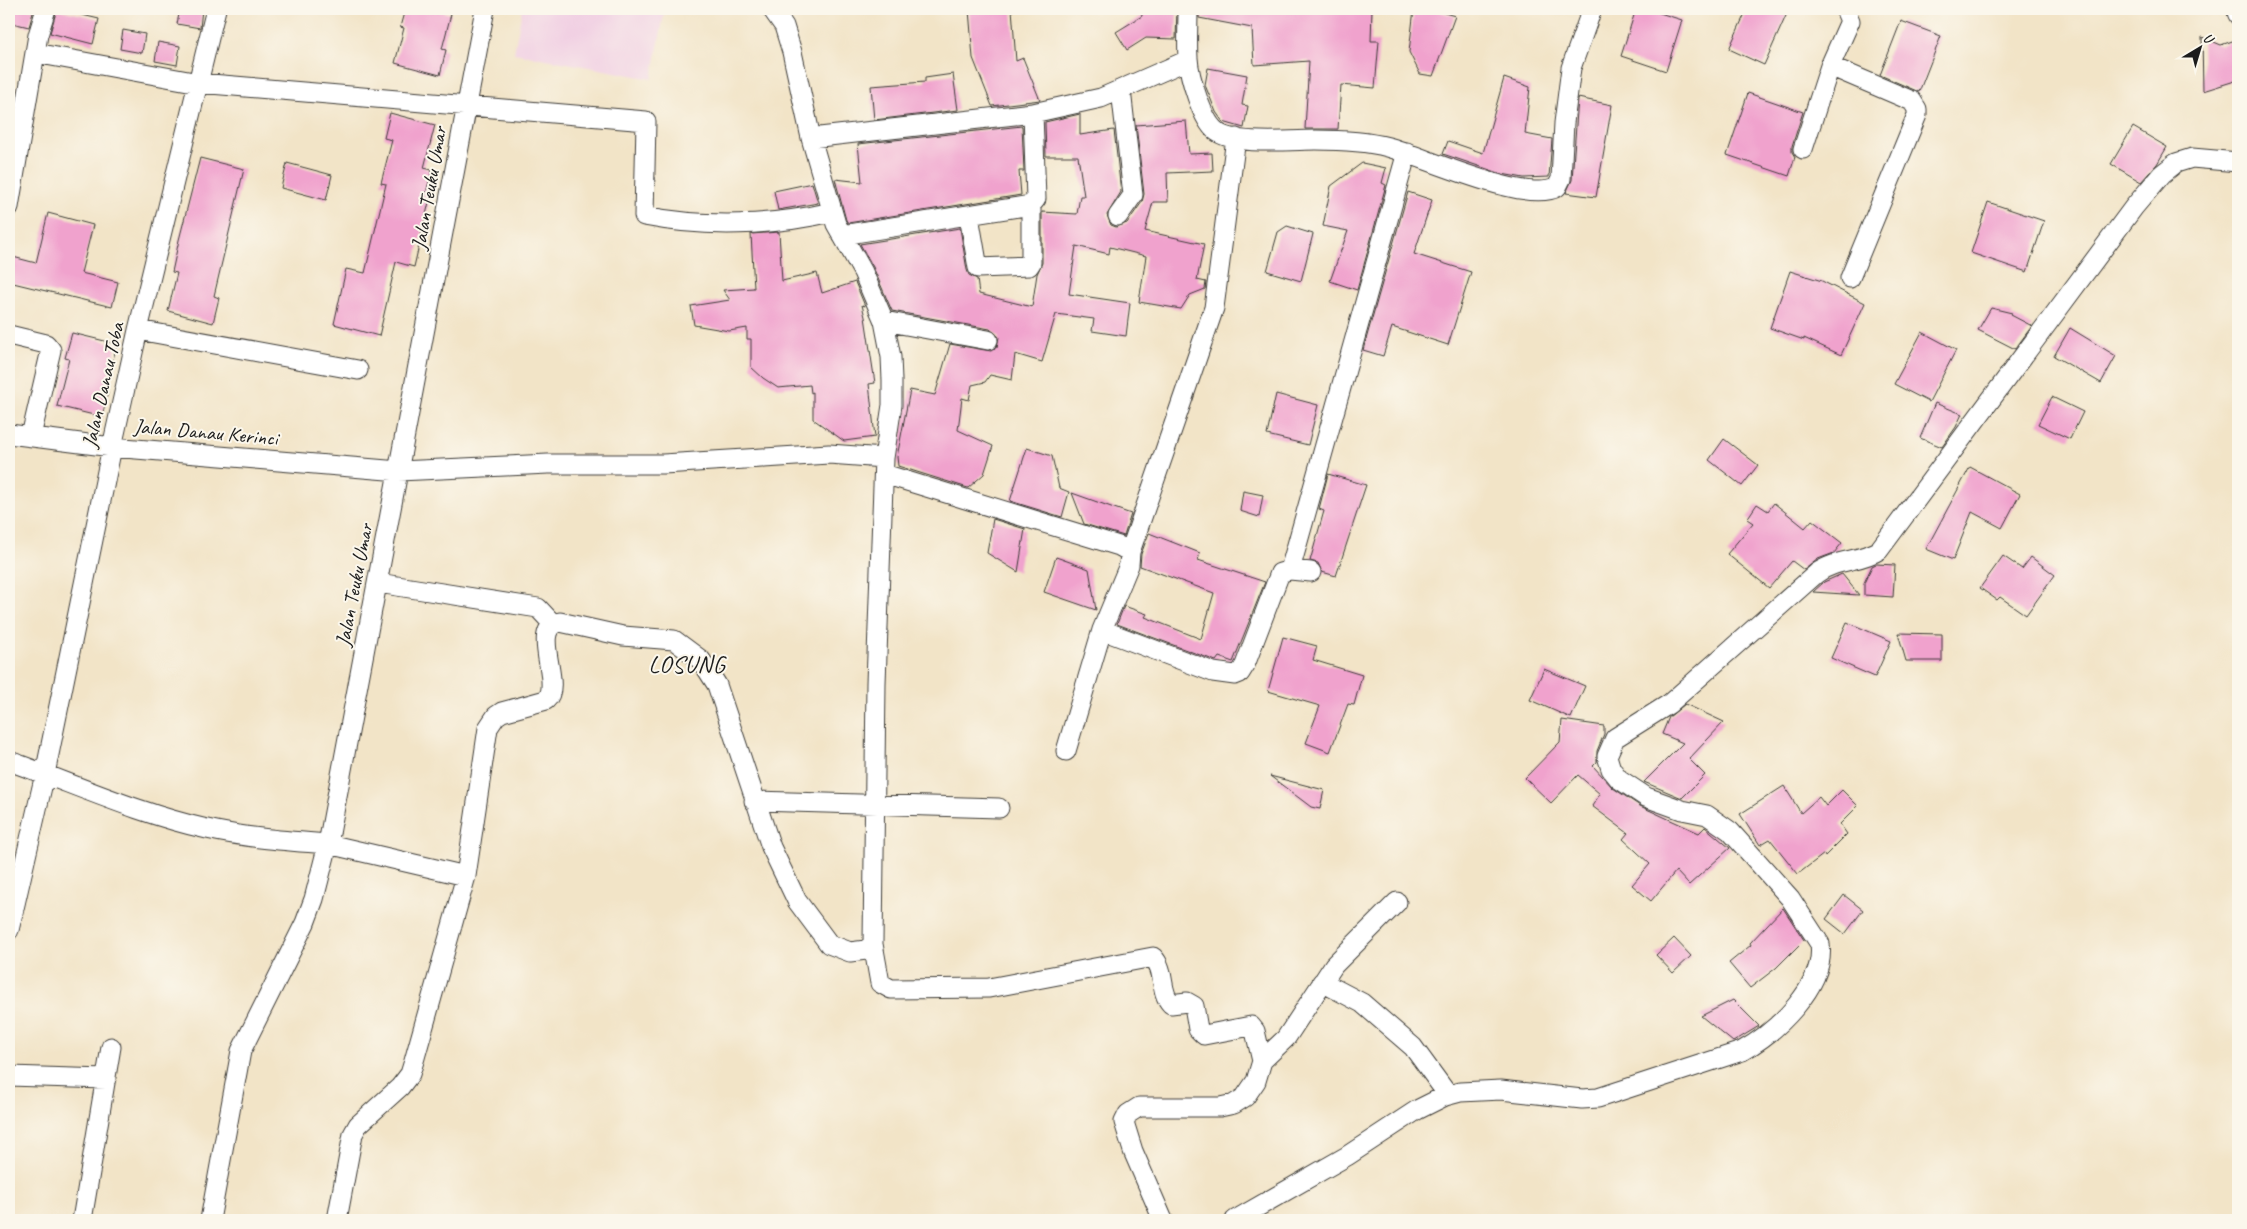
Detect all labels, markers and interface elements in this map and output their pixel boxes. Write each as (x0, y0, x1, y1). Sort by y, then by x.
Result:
north arrow (2174, 22, 2224, 72)
text: U (2200, 29, 2218, 49)
street label: Jalan Teuku Umar (405, 123, 453, 252)
street label: Jalan Danau Toba (76, 318, 130, 451)
street label: Jalan Danau Kerinci (132, 413, 282, 451)
street label: Jalan Teuku Umar (329, 520, 379, 649)
district label: LOSUNG (649, 649, 727, 679)

